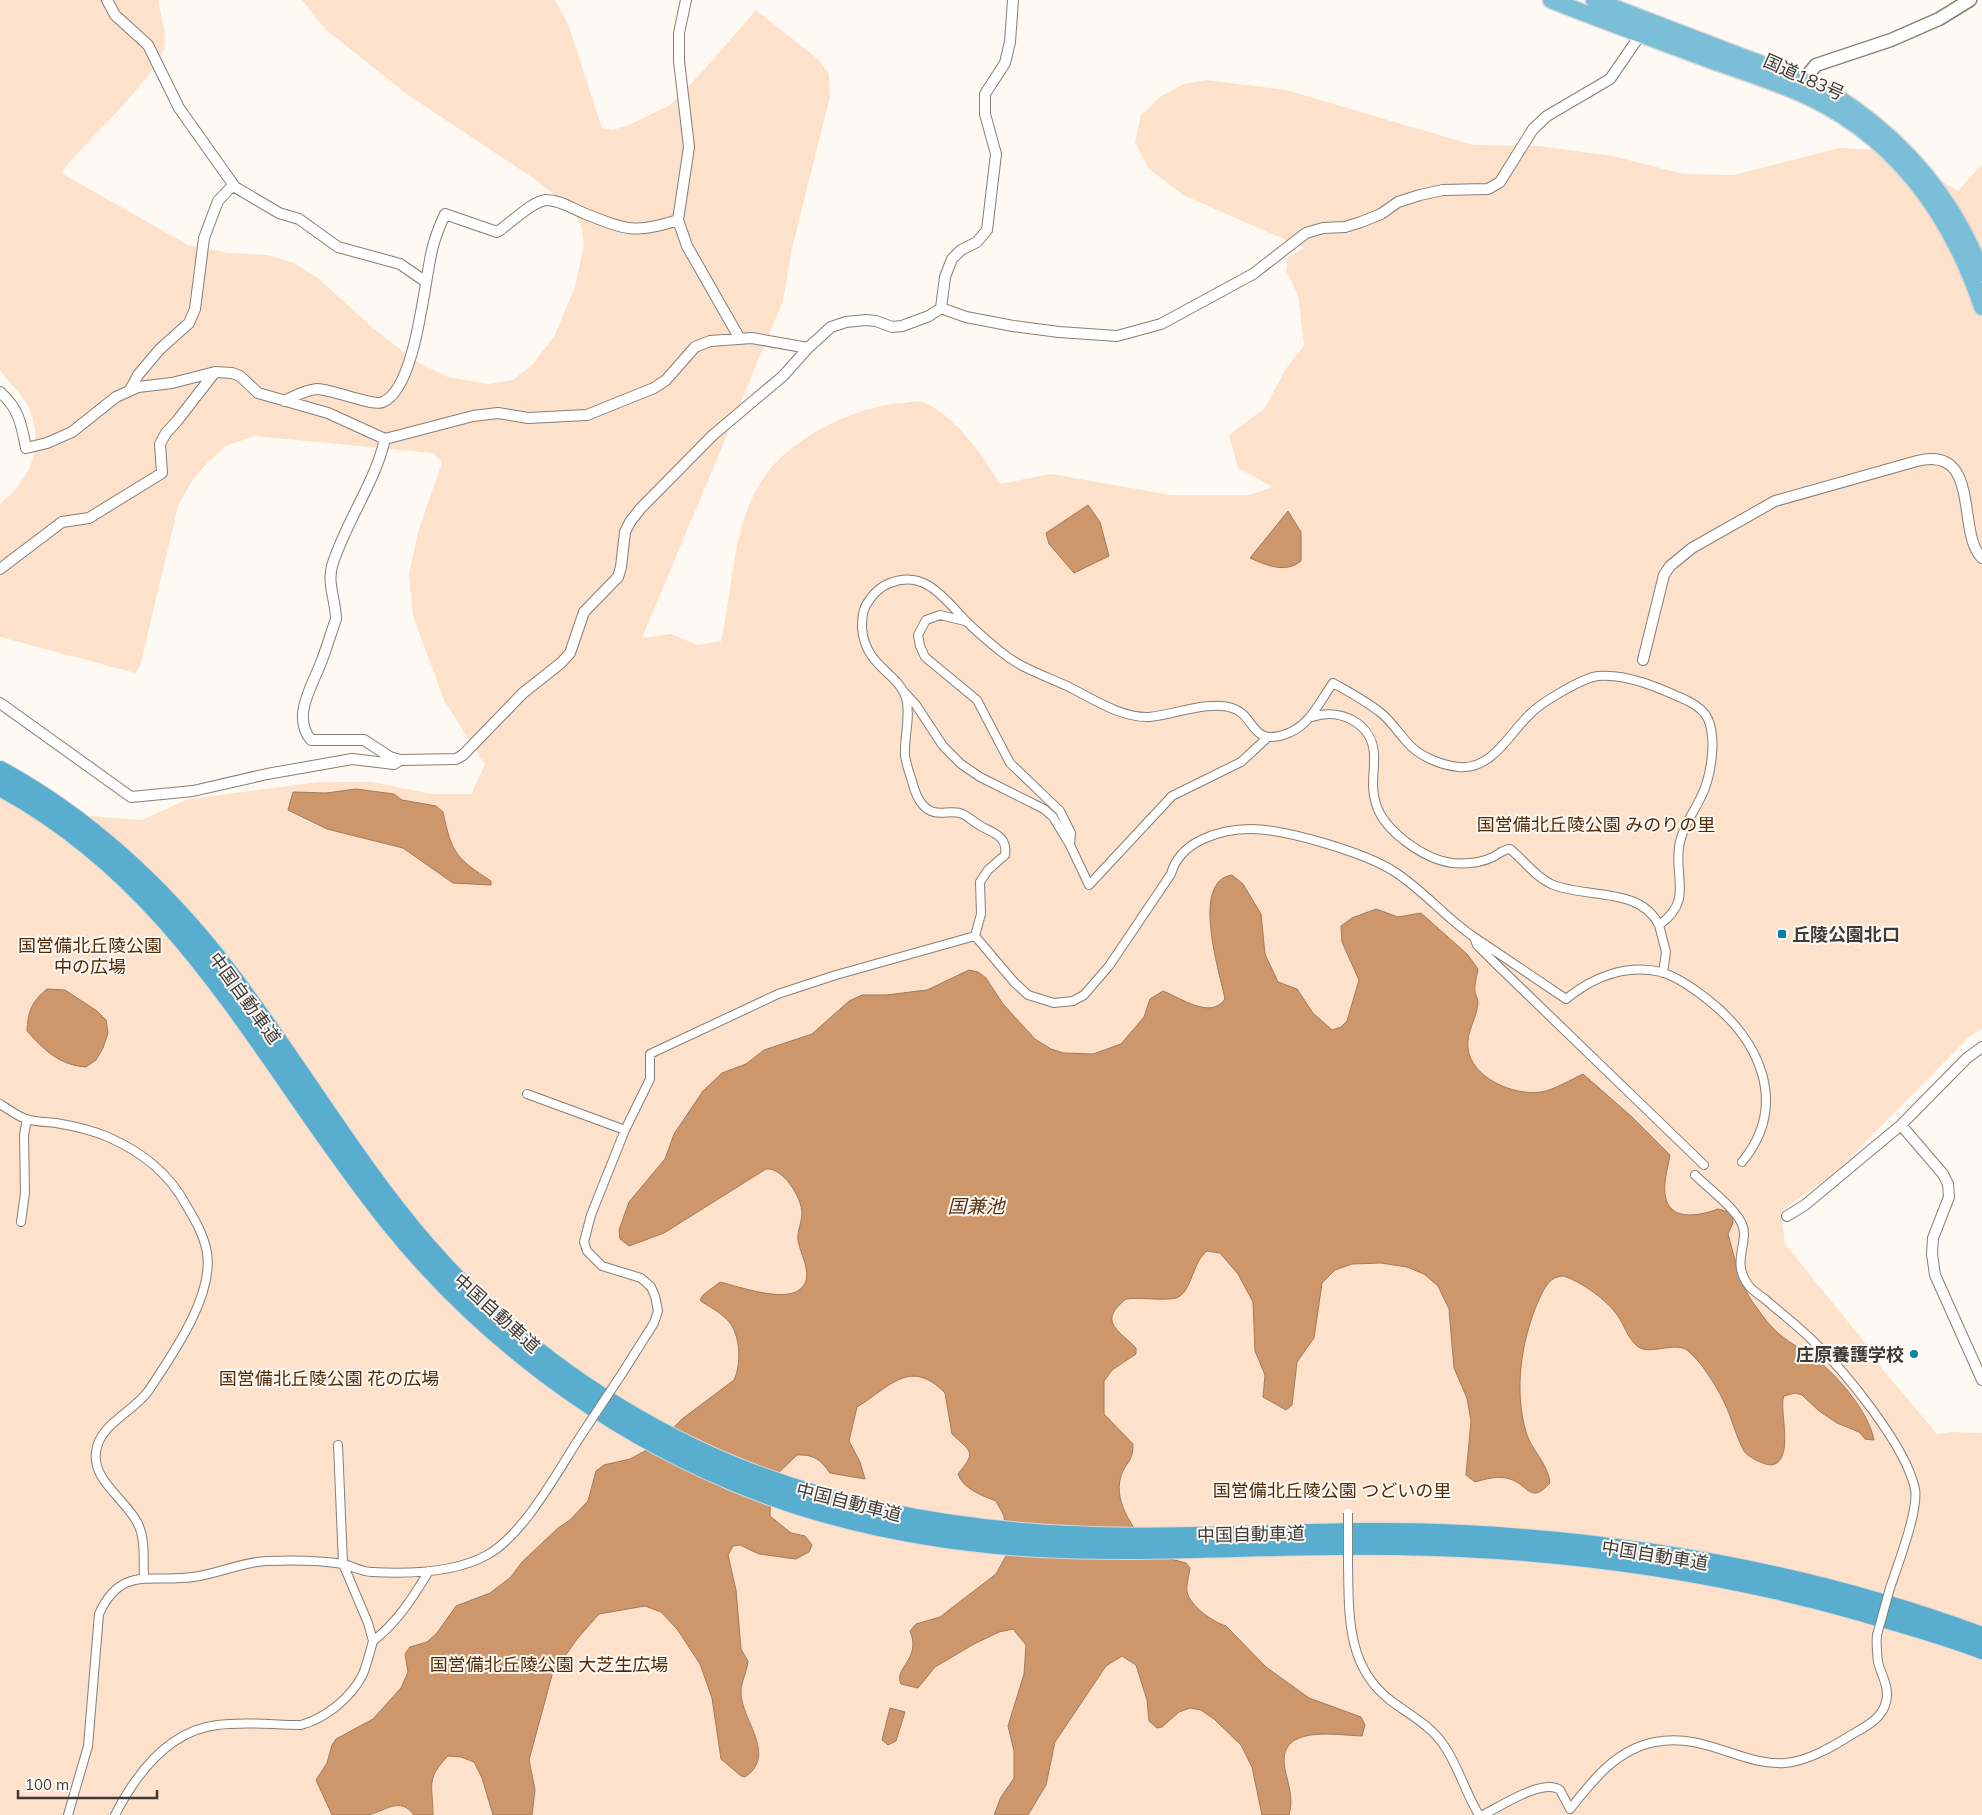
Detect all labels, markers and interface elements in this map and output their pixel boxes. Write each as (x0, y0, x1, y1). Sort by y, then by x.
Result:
street label: 国道183号 (1760, 49, 1848, 105)
park label: 国営備北丘陵公園 みのりの里 (1477, 813, 1715, 836)
place label: 丘陵公園北口 (1792, 923, 1900, 946)
marker: 丘陵公園北口 (1776, 928, 1788, 940)
park label: 国営備北丘陵公園 中の広場 (18, 934, 162, 978)
street label: 中国自動車道 (204, 948, 286, 1048)
water label: 国兼池 (947, 1194, 1006, 1218)
street label: 中国自動車道 (449, 1268, 545, 1358)
place label: 庄原養護学校 (1796, 1343, 1904, 1366)
marker: 庄原養護学校 (1908, 1348, 1920, 1360)
park label: 国営備北丘陵公園 花の広場 (219, 1367, 439, 1390)
street label: 中国自動車道 (794, 1478, 904, 1526)
park label: 国営備北丘陵公園 つどいの里 (1213, 1479, 1451, 1502)
street label: 中国自動車道 (1197, 1522, 1305, 1546)
street label: 中国自動車道 (1600, 1535, 1710, 1575)
park label: 国営備北丘陵公園 大芝生広場 (430, 1653, 668, 1676)
scale bar (18, 1768, 156, 1800)
text: 100 m (25, 1775, 69, 1794)

